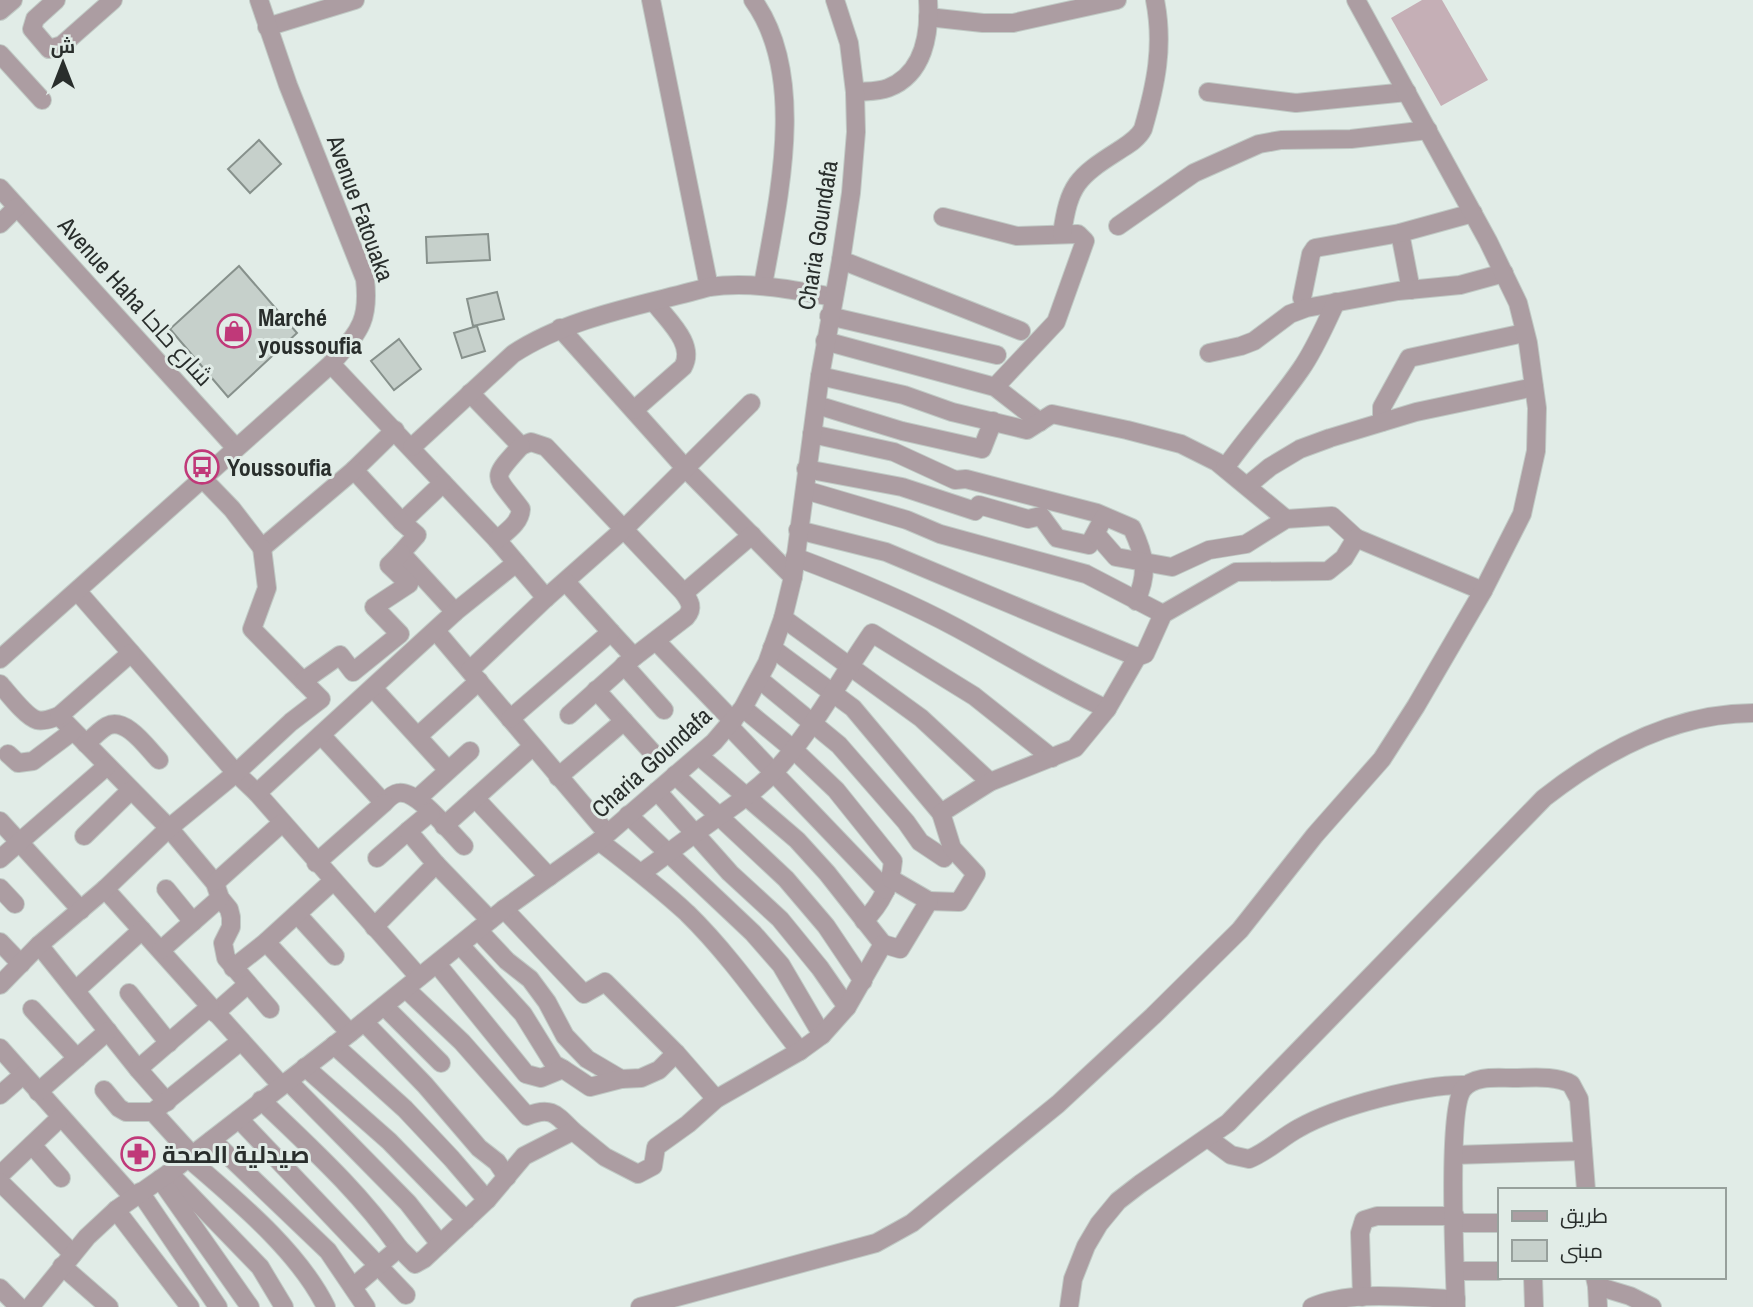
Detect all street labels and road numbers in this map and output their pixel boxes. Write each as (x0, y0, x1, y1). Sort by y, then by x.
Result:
street label: Avenue Fatouaka (319, 130, 402, 285)
street label: Charia Goundafa (789, 158, 845, 312)
street label: Avenue Haha شارع حاحا (50, 209, 221, 393)
street label: Charia Goundafa (584, 700, 718, 824)

